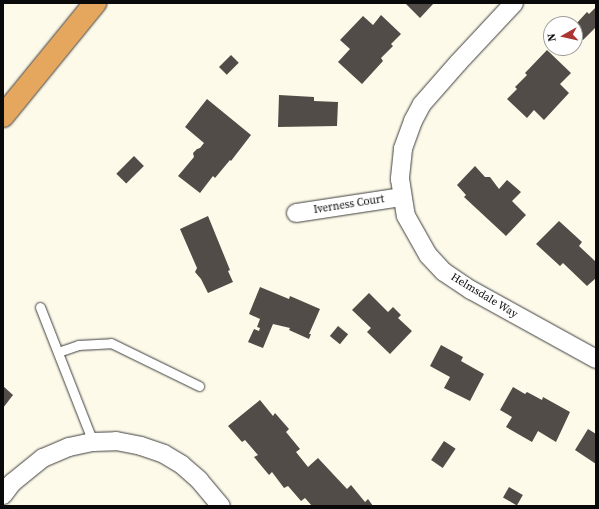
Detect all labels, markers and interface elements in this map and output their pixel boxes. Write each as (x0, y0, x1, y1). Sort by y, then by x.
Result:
north arrow (543, 16, 583, 56)
text: N (544, 33, 560, 43)
street label: Iverness Court (313, 193, 385, 217)
street label: Helmsdale Way (448, 271, 520, 321)

